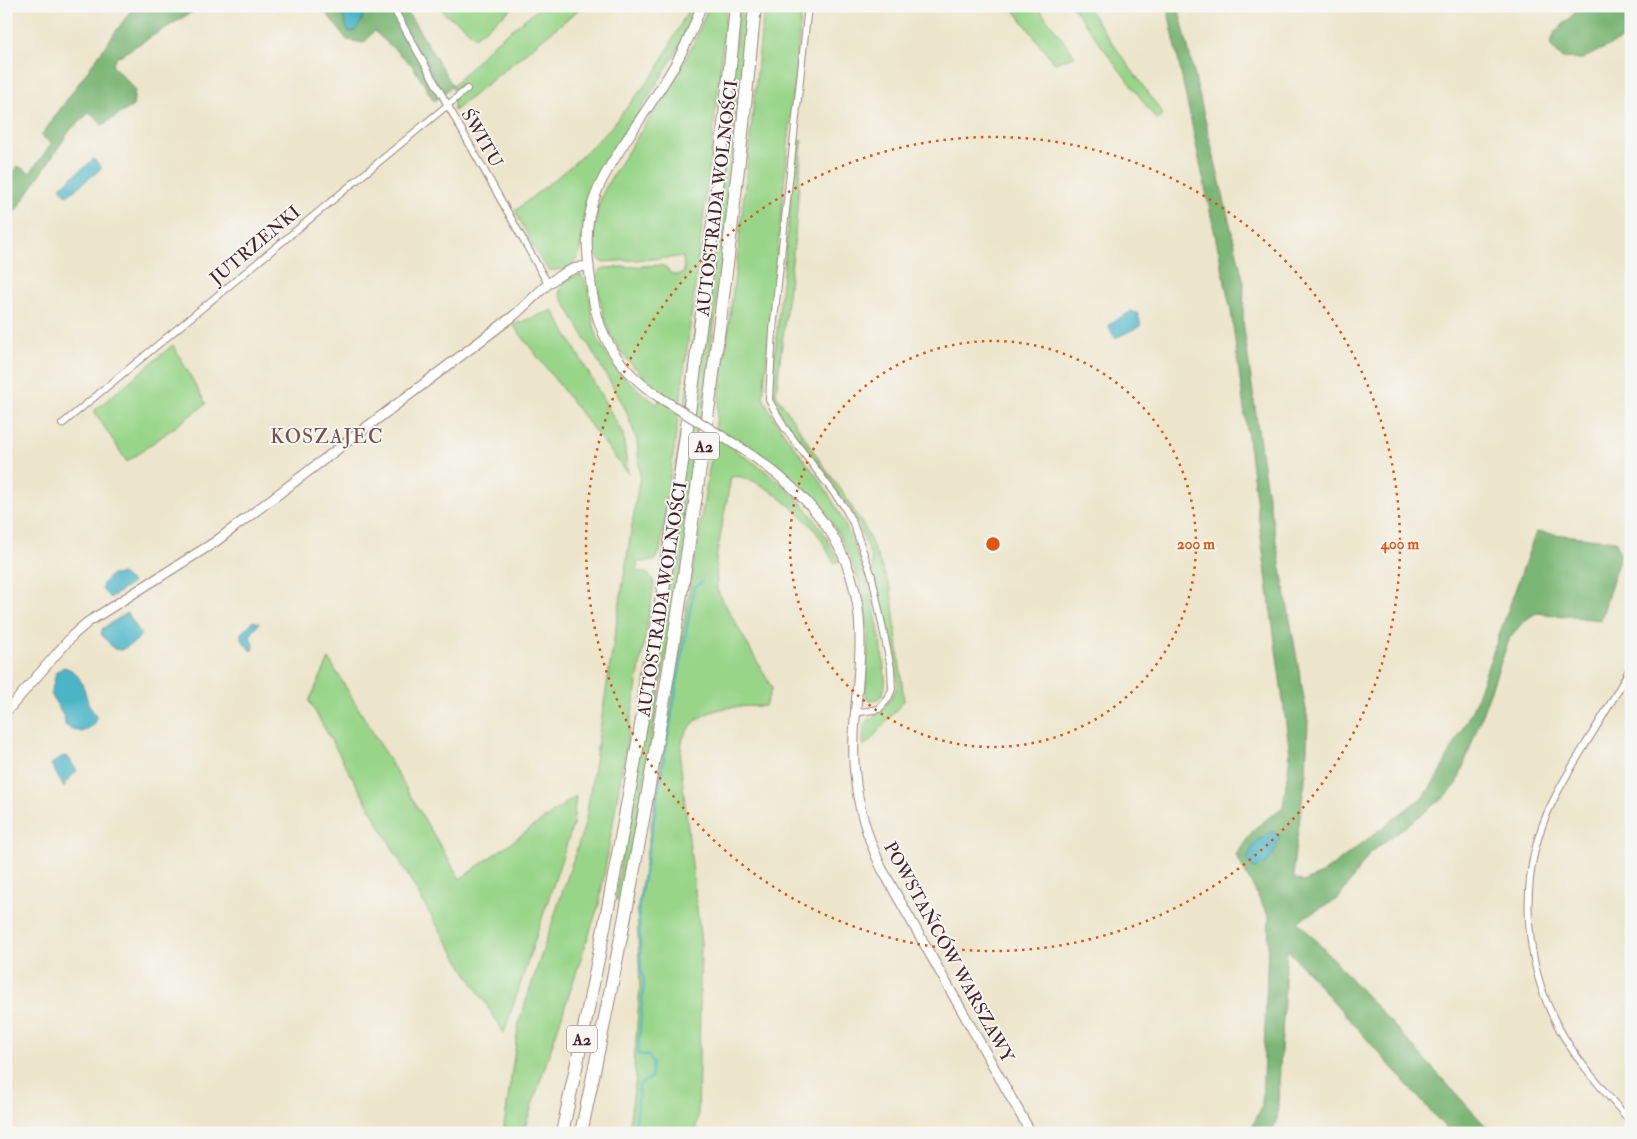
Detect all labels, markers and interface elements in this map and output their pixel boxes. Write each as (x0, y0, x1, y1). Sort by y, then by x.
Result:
street label: AUTOSTRADA WOLNOŚCI (691, 79, 743, 318)
street label: ŚWITU (456, 105, 508, 172)
street label: JUTRZENKI (205, 201, 305, 291)
district label: KOSZAJEC (270, 424, 384, 449)
road number: A2 (689, 432, 719, 460)
street label: AUTOSTRADA WOLNOŚCI (632, 480, 692, 719)
centre of rings (984, 535, 1002, 553)
text: 200 m (1177, 535, 1215, 554)
text: 400 m (1380, 535, 1419, 554)
street label: POWSTAŃCÓW WARSZAWY (878, 838, 1019, 1067)
road number: A2 (567, 1026, 597, 1052)

